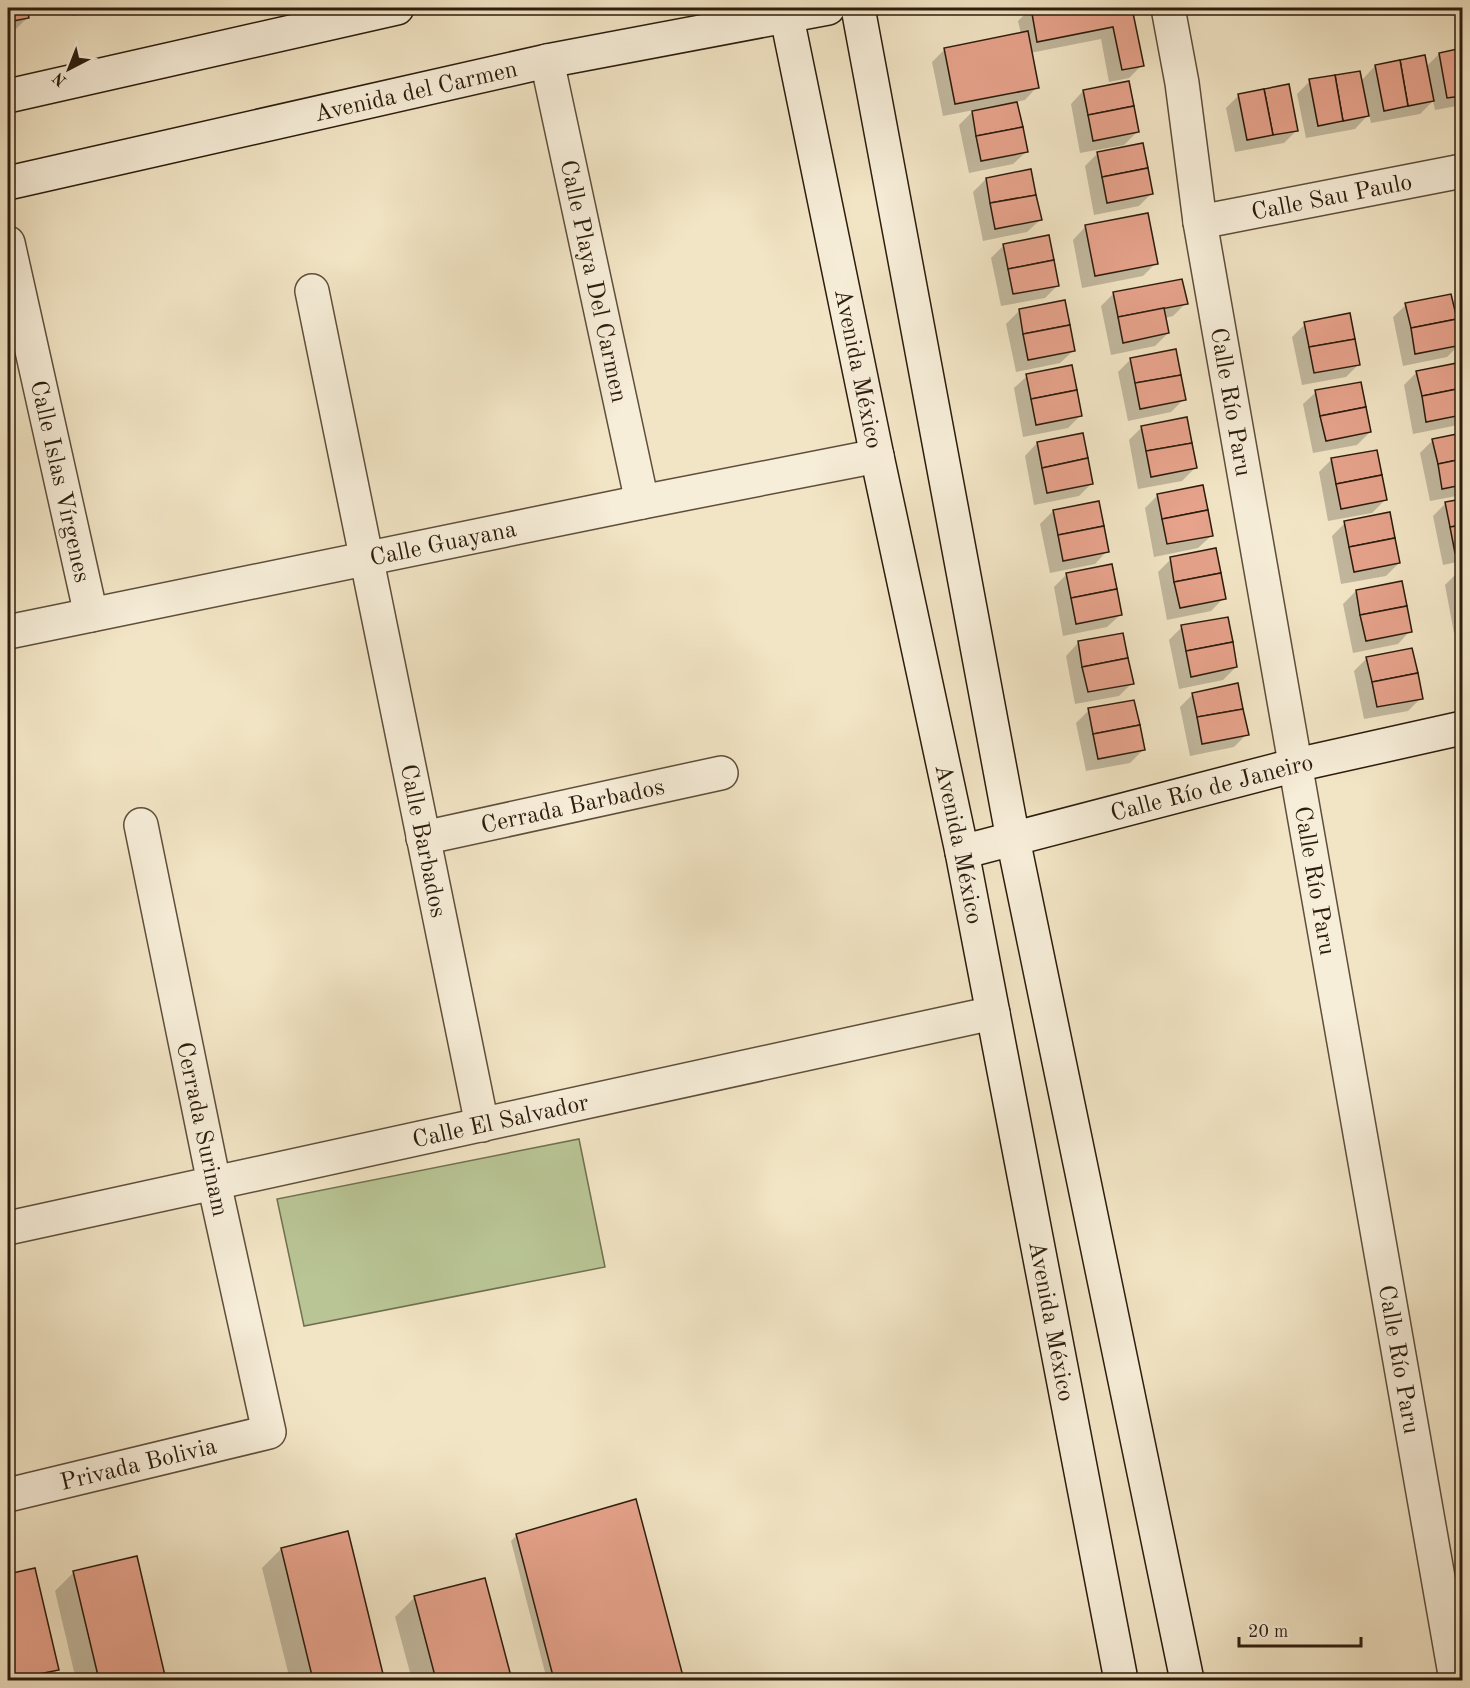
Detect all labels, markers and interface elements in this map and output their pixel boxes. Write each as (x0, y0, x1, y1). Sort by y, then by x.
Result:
north arrow (39, 39, 99, 99)
street label: Avenida del Carmen (312, 58, 520, 127)
text: N (50, 68, 70, 89)
street label: Calle Playa Del Carmen (555, 158, 630, 405)
street label: Calle Sau Paulo (1249, 171, 1414, 226)
street label: Avenida México (829, 287, 885, 451)
street label: Calle Río Paru (1205, 326, 1254, 479)
street label: Calle Islas Vírgenes (25, 378, 93, 585)
street label: Calle Guayana (368, 518, 519, 571)
street label: Calle Río de Janeiro (1108, 752, 1316, 827)
street label: Calle Barbados (395, 762, 449, 920)
street label: Avenida México (930, 762, 986, 926)
street label: Cerrada Barbados (479, 776, 667, 839)
street label: Calle Río Paru (1289, 804, 1339, 957)
street label: Cerrada Surinam (171, 1040, 231, 1219)
street label: Calle El Salvador (410, 1092, 591, 1153)
street label: Avenida México (1023, 1239, 1077, 1404)
street label: Calle Río Paru (1373, 1283, 1423, 1436)
street label: Privada Bolivia (58, 1435, 220, 1496)
scale bar (1239, 1610, 1360, 1648)
text: 20 m (1248, 1623, 1288, 1641)

